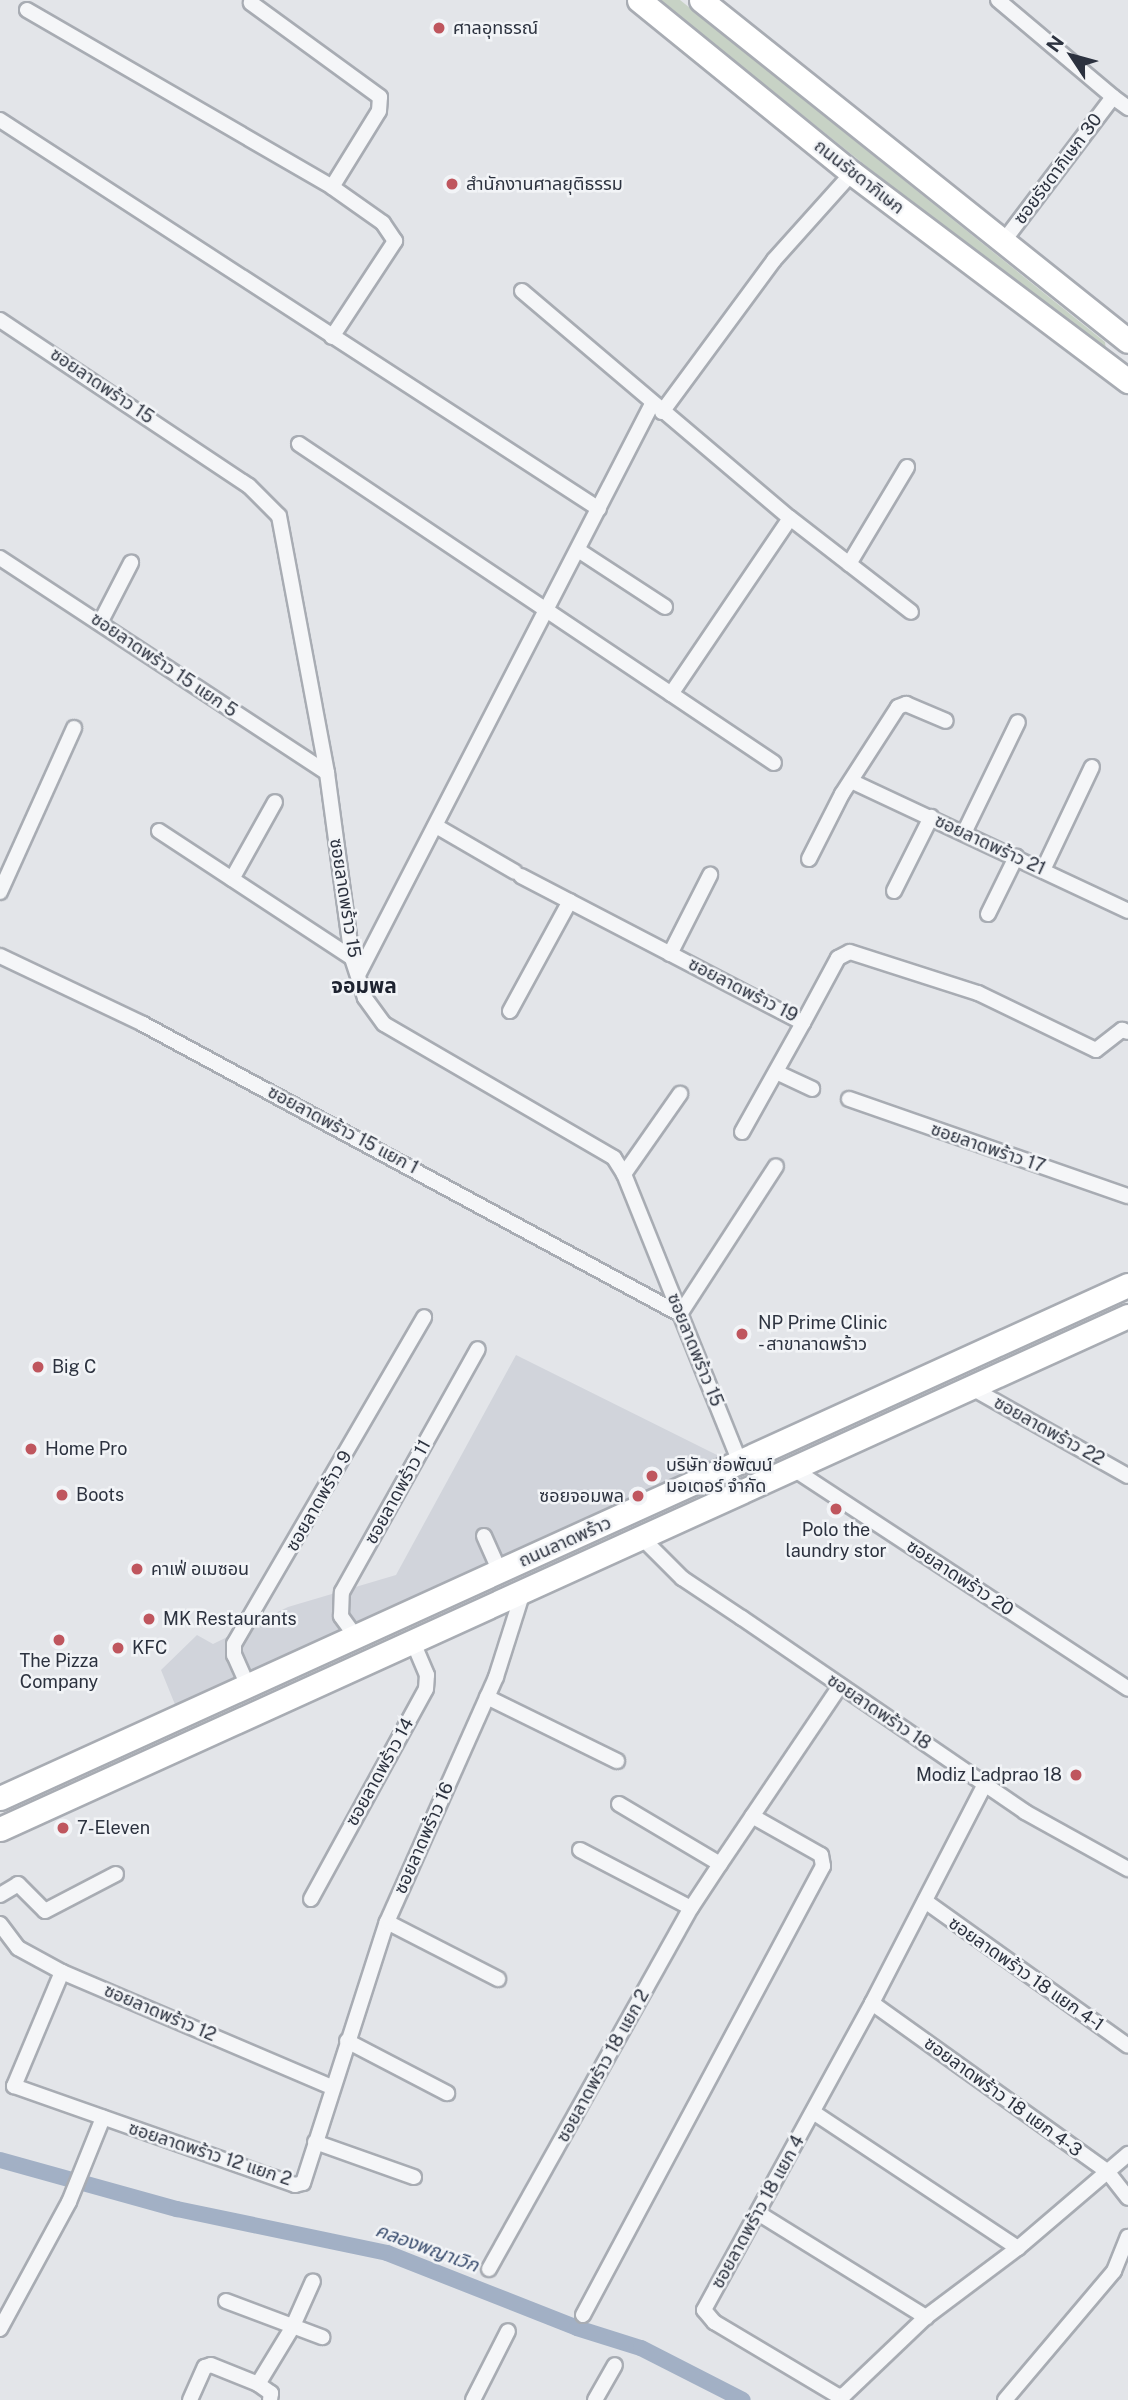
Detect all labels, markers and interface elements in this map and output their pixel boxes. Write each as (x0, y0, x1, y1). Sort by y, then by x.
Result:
place label: ศาลอุทธรณ์ (453, 17, 538, 39)
marker: ศาลอุทธรณ์ (431, 20, 447, 36)
north arrow (1037, 21, 1107, 91)
text: N (1042, 31, 1068, 56)
street label: ซอยรัชดาภิเษก 30 (1009, 109, 1107, 229)
street label: ถนนรัชดาภิเษก (810, 135, 908, 219)
place label: สำนักงานศาลยุติธรรม (466, 173, 623, 195)
marker: สำนักงานศาลยุติธรรม (444, 176, 460, 192)
street label: ซอยลาดพร้าว 15 (46, 343, 158, 429)
street label: ซอยลาดพร้าว 15 แยก 5 (87, 608, 241, 722)
street label: ซอยลาดพร้าว 21 (931, 810, 1049, 880)
street label: ซอยลาดพร้าว 15 (325, 837, 365, 959)
street label: ซอยลาดพร้าว 19 (685, 953, 801, 1027)
district label: จอมพล (331, 973, 397, 999)
street label: ซอยลาดพร้าว 15 แยก 1 (264, 1081, 422, 1179)
street label: ซอยลาดพร้าว 17 (928, 1118, 1048, 1178)
street label: ซอยลาดพร้าว 15 (662, 1290, 728, 1410)
place label: NP Prime Clinic - สาขาลาดพร้าว (758, 1313, 888, 1356)
marker: NP Prime Clinic - สาขาลาดพร้าว (732, 1324, 752, 1344)
place label: Big C (52, 1356, 96, 1378)
marker: Big C (30, 1359, 46, 1375)
street label: ซอยลาดพร้าว 22 (990, 1392, 1108, 1470)
street label: ซอยลาดพร้าว 11 (360, 1436, 436, 1548)
place label: Home Pro (45, 1438, 128, 1460)
marker: Home Pro (23, 1441, 39, 1457)
street label: ซอยลาดพร้าว 9 (281, 1447, 357, 1555)
place label: บริษัท ช่อพัฒน์ มอเตอร์ จำกัด (666, 1455, 773, 1498)
marker: บริษัท ช่อพัฒน์ มอเตอร์ จำกัด (644, 1468, 660, 1484)
place label: Boots (76, 1484, 124, 1506)
place label: ซอยจอมพล (539, 1485, 624, 1507)
marker: Boots (54, 1487, 70, 1503)
marker: ซอยจอมพล (630, 1488, 646, 1504)
marker: Polo the laundry stor (828, 1501, 844, 1517)
street label: ถนนลาดพร้าว (515, 1512, 615, 1572)
place label: Polo the laundry stor (785, 1520, 887, 1562)
street label: ซอยลาดพร้าว 20 (902, 1535, 1018, 1621)
place label: คาเฟ่ อเมซอน (151, 1558, 249, 1580)
marker: คาเฟ่ อเมซอน (129, 1561, 145, 1577)
place label: MK Restaurants (163, 1608, 297, 1630)
marker: MK Restaurants (141, 1611, 157, 1627)
marker: The Pizza Company (51, 1632, 67, 1648)
place label: KFC (132, 1637, 167, 1659)
marker: KFC (110, 1640, 126, 1656)
place label: The Pizza Company (19, 1651, 99, 1694)
street label: ซอยลาดพร้าว 18 (823, 1669, 935, 1755)
street label: ซอยลาดพร้าว 14 (341, 1714, 419, 1830)
place label: Modiz Ladprao 18 (916, 1764, 1062, 1786)
marker: Modiz Ladprao 18 (1068, 1767, 1084, 1783)
street label: ซอยลาดพร้าว 16 (390, 1779, 458, 1897)
place label: 7-Eleven (77, 1817, 150, 1839)
marker: 7-Eleven (55, 1820, 71, 1836)
street label: ซอยลาดพร้าว 18 แยก 4-1 (944, 1912, 1108, 2036)
street label: ซอยลาดพร้าว 12 (101, 1980, 219, 2046)
street label: ซอยลาดพร้าว 18 แยก 2 (552, 1986, 654, 2146)
street label: ซอยลาดพร้าว 18 แยก 4-3 (920, 2032, 1086, 2162)
street label: ซอยลาดพร้าว 12 แยก 2 (126, 2117, 294, 2191)
street label: ซอยลาดพร้าว 18 แยก 4 (707, 2132, 809, 2292)
water label: คลองพญาเวิก (372, 2219, 482, 2277)

